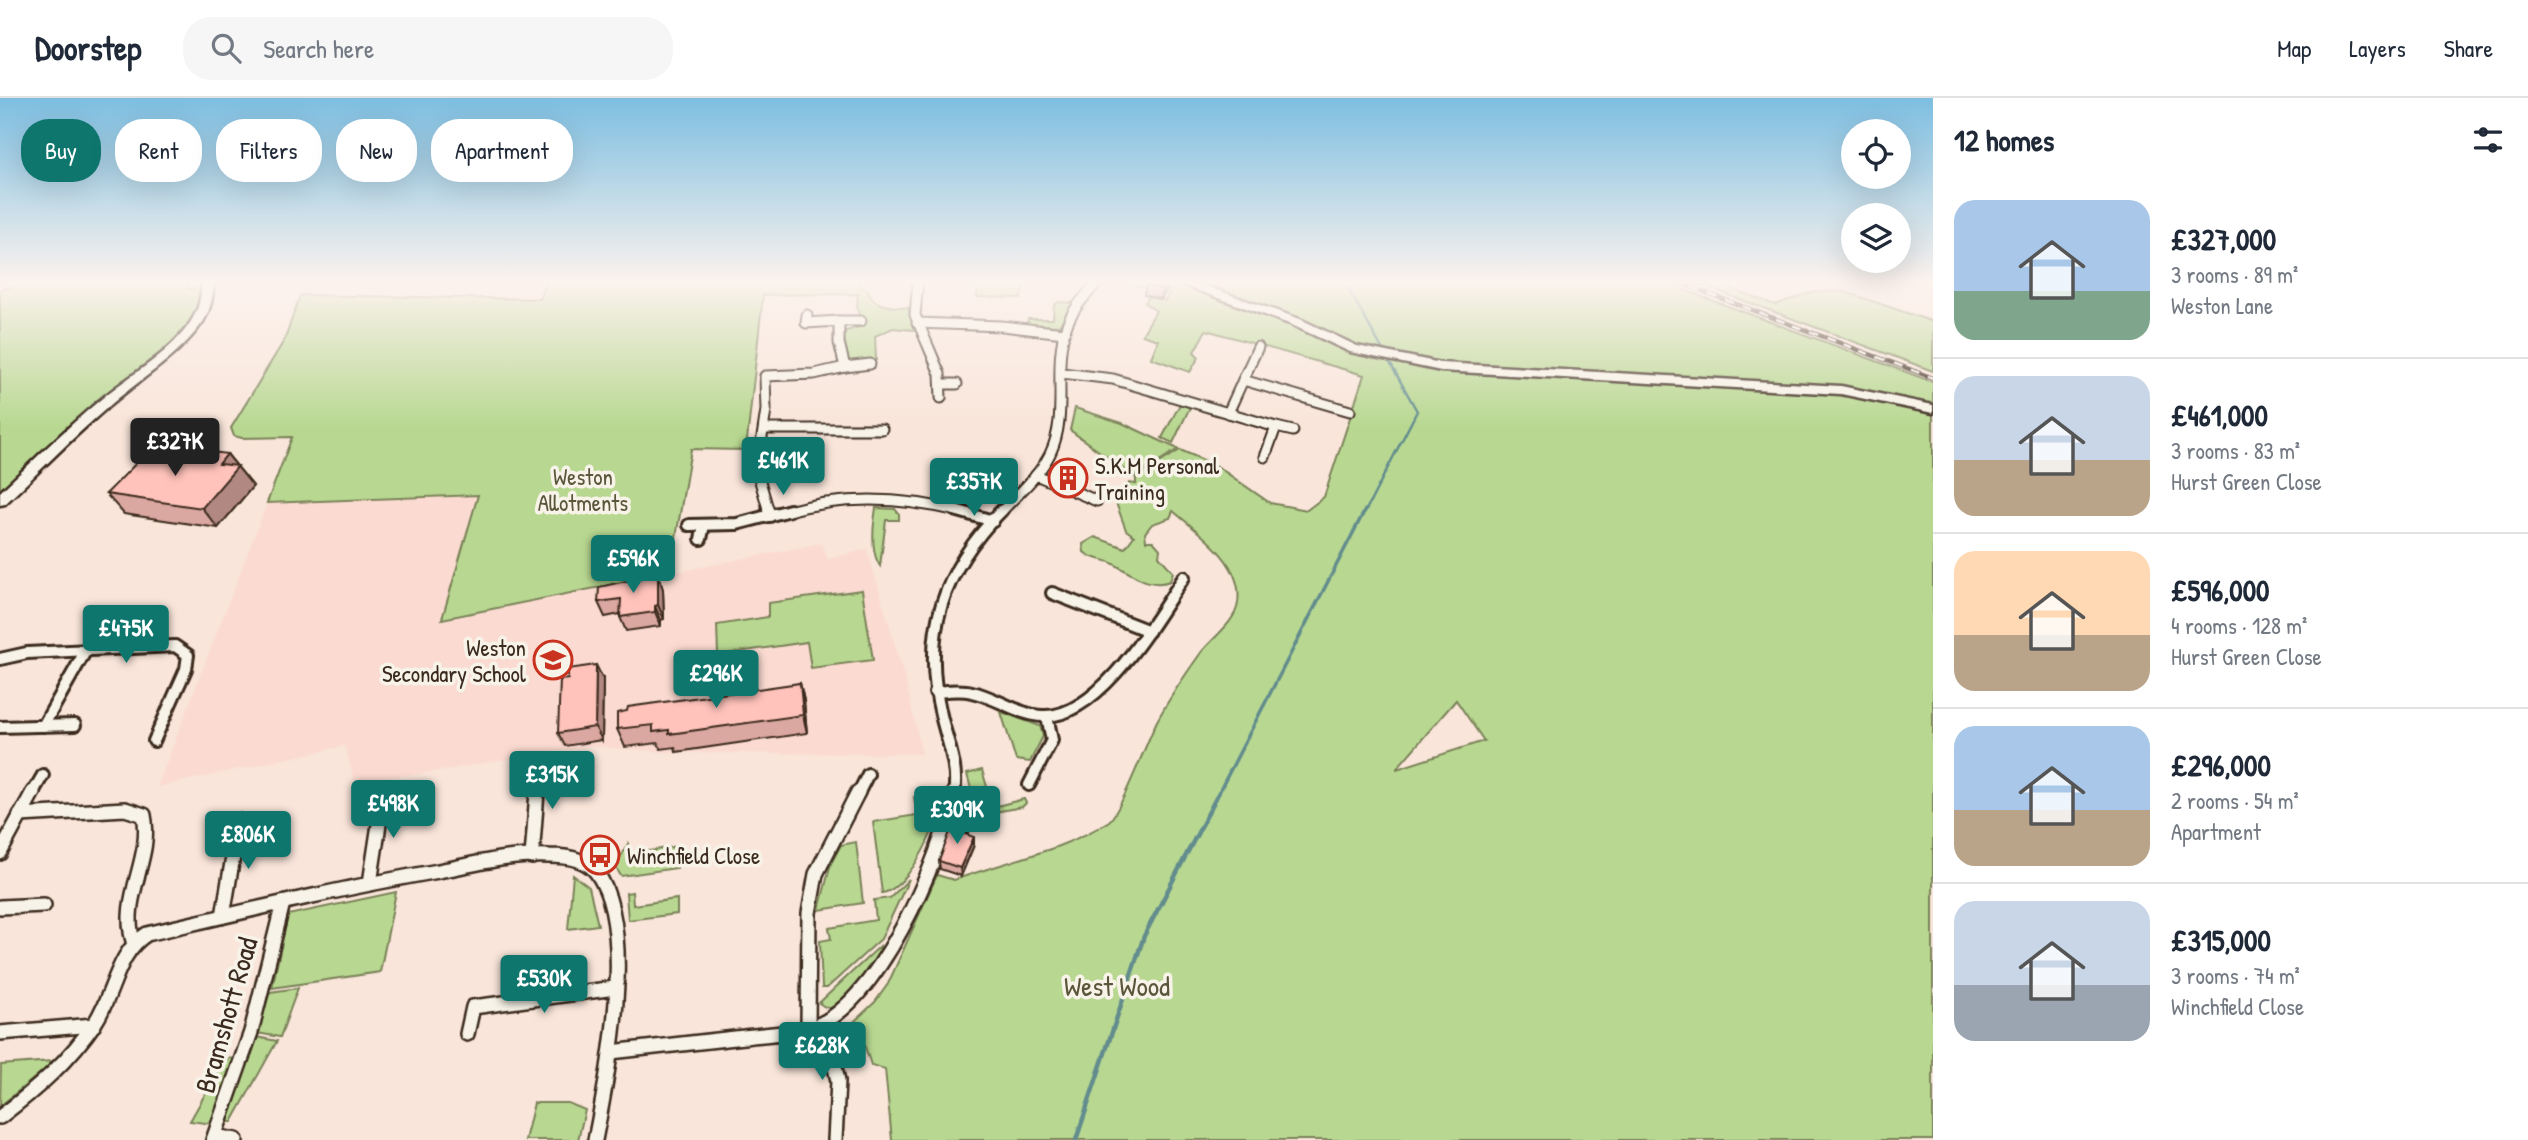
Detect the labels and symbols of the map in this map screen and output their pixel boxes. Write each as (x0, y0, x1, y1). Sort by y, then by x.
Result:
pin: £327K (126, 418, 224, 478)
pin: £461K (734, 438, 832, 497)
place label: S.K.M Personal Training (1095, 450, 1220, 507)
building icon: S.K.M Personal Training (1047, 457, 1089, 499)
pin: £357K (925, 458, 1023, 518)
park label: Weston Allotments (538, 461, 628, 518)
pin: £596K (584, 536, 682, 595)
pin: £475K (77, 606, 175, 665)
place label: Weston Secondary School (382, 632, 527, 689)
school or university icon: Weston Secondary School (532, 639, 574, 681)
pin: £296K (667, 650, 765, 710)
pin: £315K (503, 752, 601, 811)
pin: £498K (344, 780, 442, 840)
pin: £309K (908, 786, 1006, 846)
pin: £806K (199, 812, 297, 871)
bus stop icon: Winchfield Close (579, 834, 621, 876)
place label: Winchfield Close (627, 840, 760, 871)
street label: Bramshott Road (186, 933, 266, 1097)
pin: £530K (495, 956, 593, 1015)
park label: West Wood (1064, 967, 1170, 1005)
pin: £628K (773, 1023, 871, 1082)

